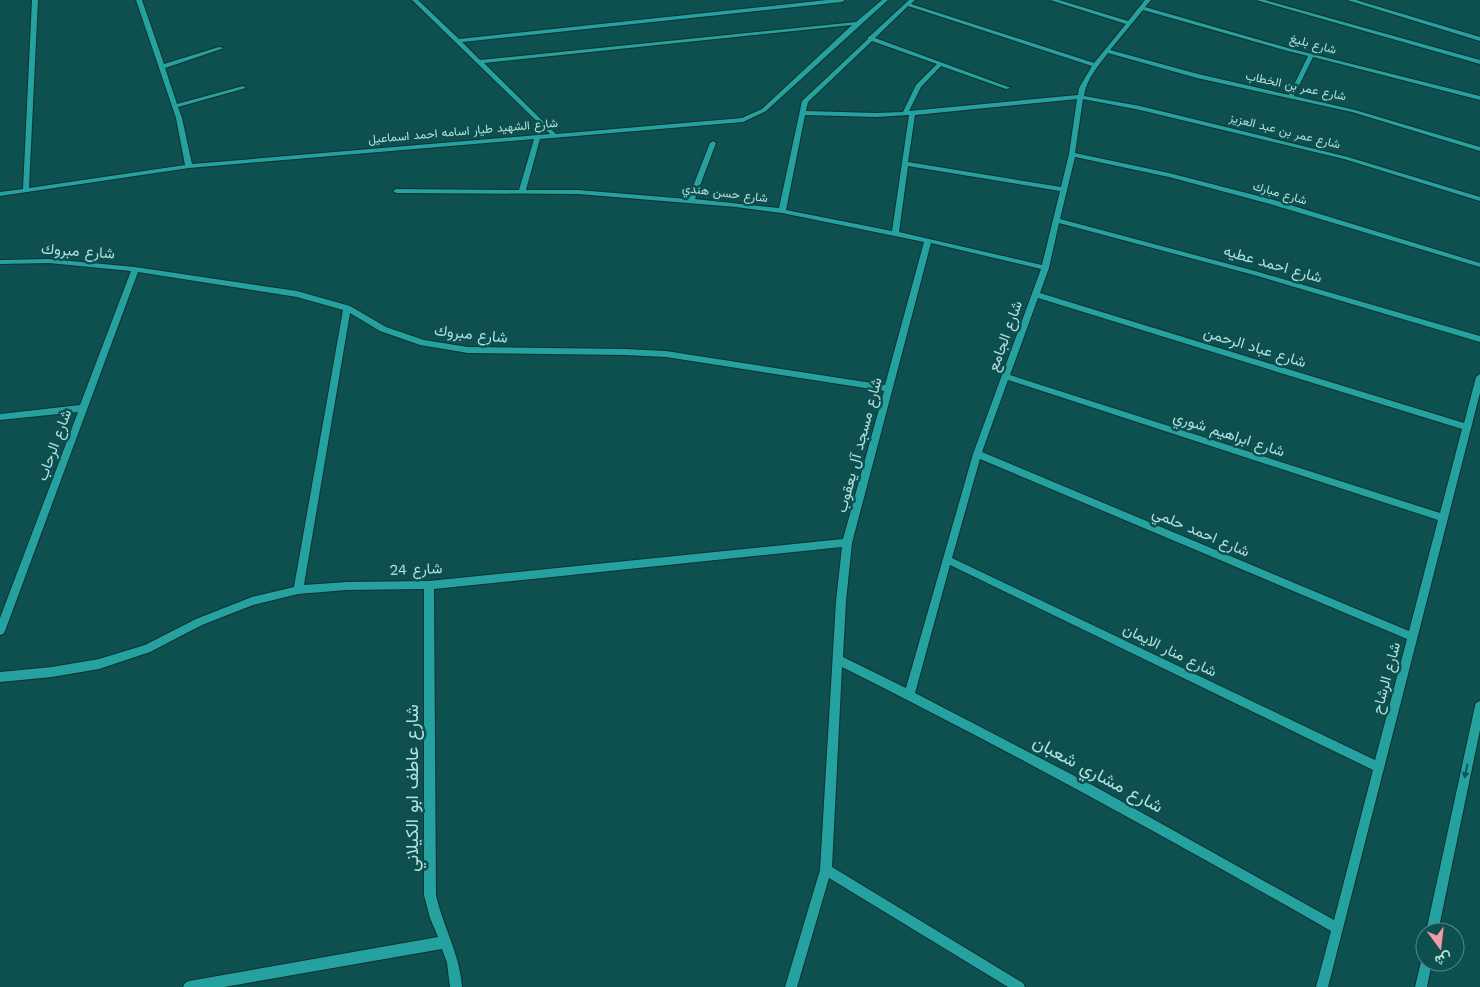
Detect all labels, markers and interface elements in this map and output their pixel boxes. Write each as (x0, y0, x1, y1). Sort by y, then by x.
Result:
street label: شارع بليغ (1288, 31, 1338, 59)
street label: شارع عمر بن الخطاب (1244, 68, 1348, 105)
street label: شارع عمر بن عبد العزيز (1227, 110, 1342, 153)
street label: شارع الشهيد طيار اسامه احمد اسماعيل (367, 116, 559, 148)
street label: شارع مبارك (1251, 179, 1309, 209)
street label: شارع حسن هندي (681, 181, 769, 208)
street label: شارع مبروك (40, 239, 116, 265)
street label: شارع احمد عطيه (1221, 241, 1325, 289)
street label: شارع الجامع (984, 298, 1028, 375)
street label: شارع مبروك (433, 321, 509, 349)
street label: شارع عباد الرحمن (1201, 323, 1309, 373)
street label: شارع مسجد آل يعقوب (832, 375, 888, 515)
street label: شارع الرحاب (33, 407, 77, 484)
street label: شارع ابراهيم شوري (1170, 407, 1287, 464)
street label: شارع احمد حلمي (1148, 503, 1252, 564)
street label: شارع 24 (389, 559, 443, 581)
street label: شارع منار الايمان (1119, 620, 1220, 682)
street label: شارع الرشاح (1368, 640, 1406, 716)
street label: شارع عاطف ابو الكيلاني (401, 704, 427, 872)
street label: شارع مشاري شعبان (1027, 730, 1167, 821)
one-way arrow (1462, 764, 1470, 779)
north arrow (1415, 922, 1465, 972)
text: ش (1433, 949, 1454, 970)

